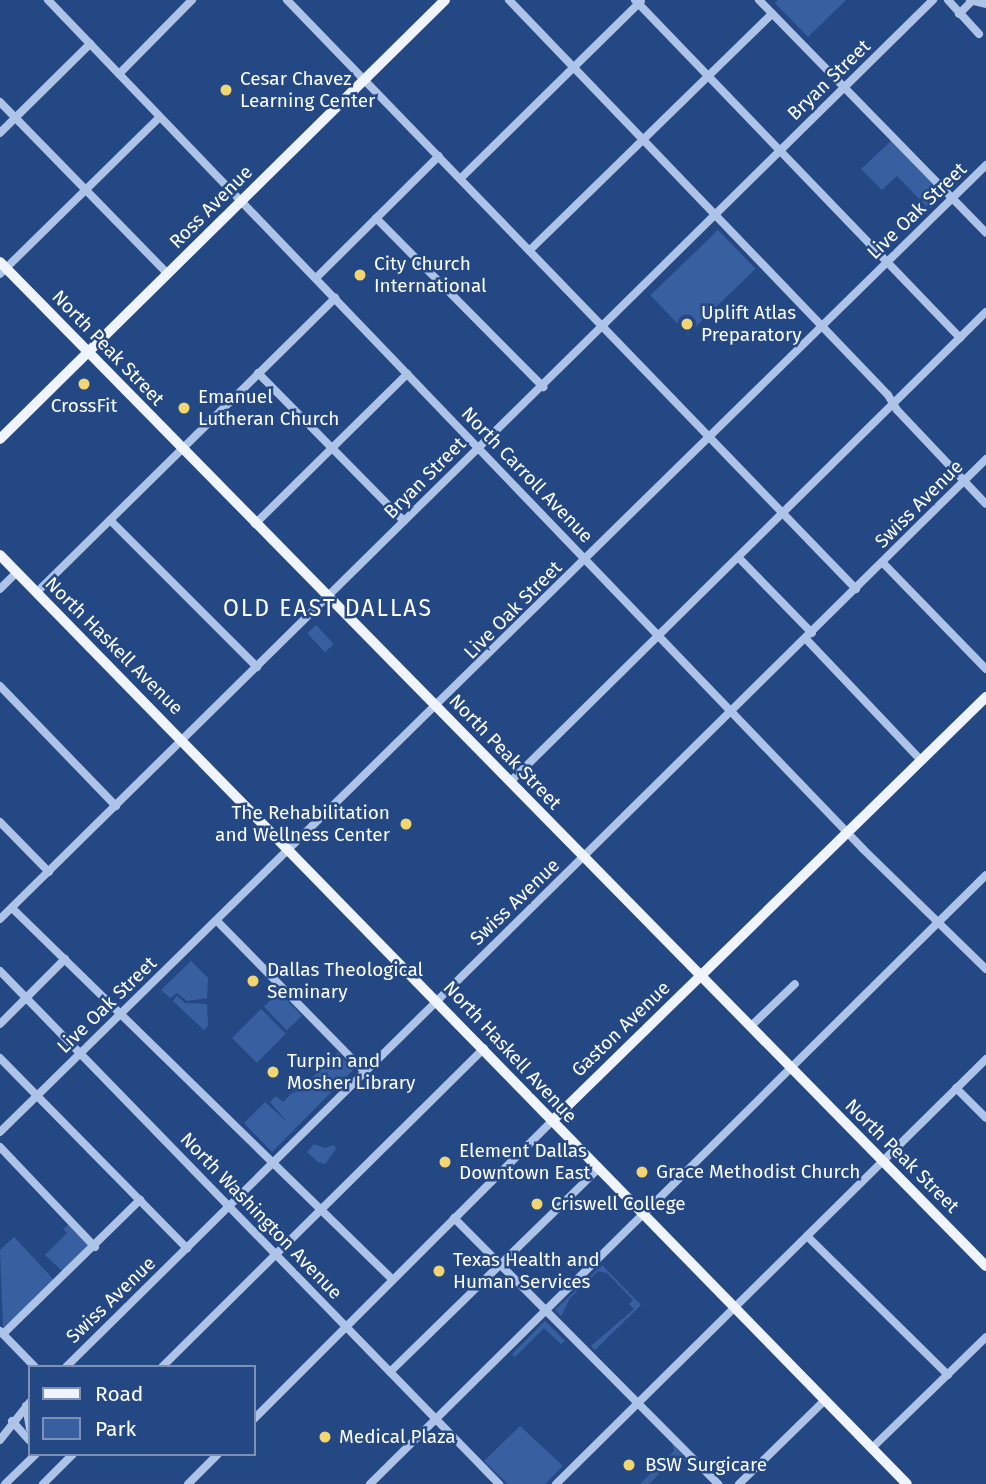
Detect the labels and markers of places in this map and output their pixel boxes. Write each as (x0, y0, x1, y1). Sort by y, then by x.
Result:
place label: Cesar Chavez Learning Center (240, 68, 375, 112)
marker: Cesar Chavez Learning Center (218, 82, 234, 98)
place label: City Church International (374, 253, 487, 297)
marker: City Church International (352, 267, 368, 283)
place label: Uplift Atlas Preparatory (701, 302, 802, 346)
marker: Uplift Atlas Preparatory (679, 316, 695, 332)
marker: CrossFit (76, 376, 92, 392)
place label: Emanuel Lutheran Church (198, 386, 339, 430)
place label: CrossFit (51, 395, 117, 417)
marker: Emanuel Lutheran Church (176, 400, 192, 416)
place label: The Rehabilitation and Wellness Center (215, 802, 390, 846)
marker: The Rehabilitation and Wellness Center (396, 814, 416, 834)
place label: Dallas Theological Seminary (267, 959, 423, 1003)
marker: Dallas Theological Seminary (245, 973, 261, 989)
place label: Turpin and Mosher Library (287, 1050, 415, 1094)
marker: Turpin and Mosher Library (265, 1064, 281, 1080)
place label: Element Dallas Downtown East (459, 1140, 590, 1184)
marker: Element Dallas Downtown East (437, 1154, 453, 1170)
place label: Grace Methodist Church (656, 1161, 860, 1183)
marker: Grace Methodist Church (634, 1164, 650, 1180)
place label: Criswell College (551, 1193, 686, 1215)
marker: Criswell College (529, 1196, 545, 1212)
place label: Texas Health and Human Services (453, 1249, 600, 1293)
marker: Texas Health and Human Services (431, 1263, 447, 1279)
place label: Medical Plaza (339, 1426, 456, 1448)
marker: Medical Plaza (317, 1429, 333, 1445)
place label: BSW Surgicare (645, 1454, 767, 1476)
marker: BSW Surgicare (619, 1455, 639, 1475)

